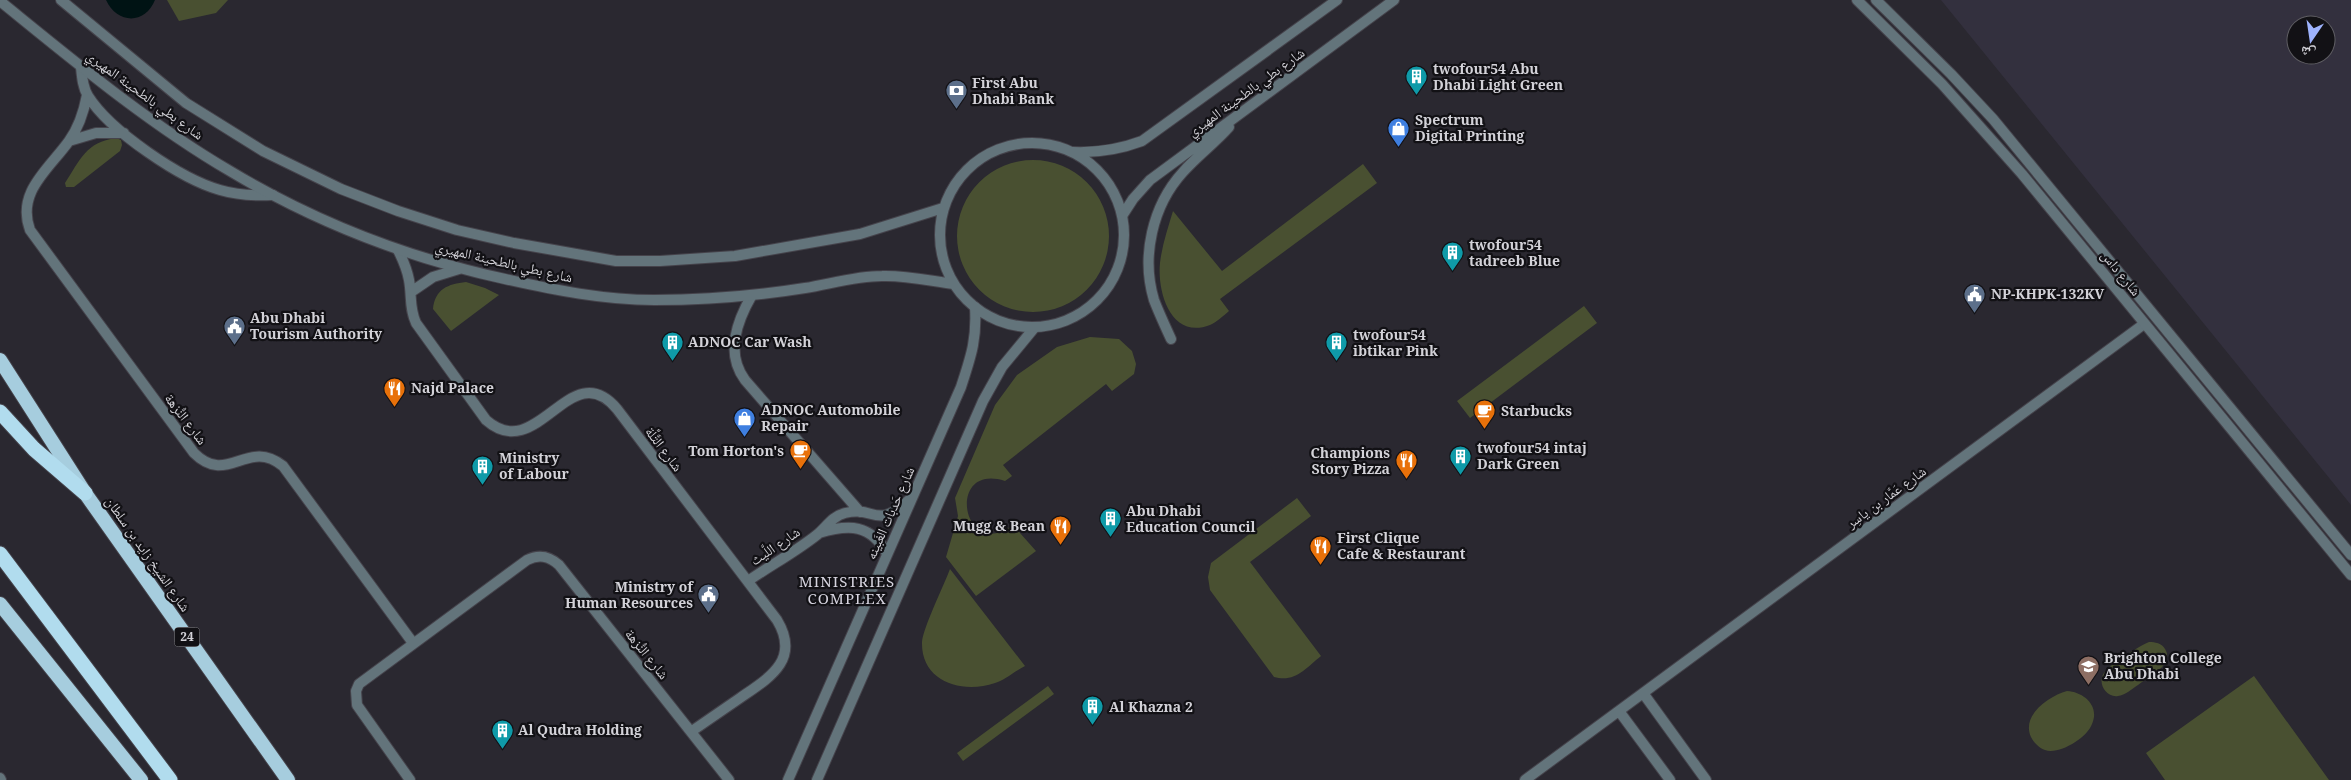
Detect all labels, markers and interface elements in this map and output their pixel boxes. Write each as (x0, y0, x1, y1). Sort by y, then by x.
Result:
north arrow (2286, 15, 2336, 65)
text: ش (2298, 42, 2317, 64)
street label: شارع بطي بالطحينة المهيري (1183, 43, 1310, 143)
street label: شارع بطي بالطحينة المهيري (81, 46, 208, 146)
place label: twofour54 Abu Dhabi Light Green (1433, 59, 1563, 94)
building icon: twofour54 Abu Dhabi Light Green (1405, 65, 1429, 96)
place label: First Abu Dhabi Bank (972, 73, 1054, 108)
bank icon: First Abu Dhabi Bank (944, 79, 968, 110)
place label: Spectrum Digital Printing (1415, 110, 1525, 145)
shop icon: Spectrum Digital Printing (1387, 116, 1411, 147)
place label: twofour54 tadreeb Blue (1469, 235, 1560, 270)
street label: شارع بطي بالطحينة المهيري (433, 236, 575, 289)
building icon: twofour54 tadreeb Blue (1441, 241, 1465, 272)
street label: شارع داس (2096, 246, 2146, 300)
public building icon: NP-KHPK-132KV (1963, 282, 1987, 313)
place label: NP-KHPK-132KV (1991, 284, 2105, 303)
place label: Abu Dhabi Tourism Authority (250, 308, 383, 343)
public building icon: Abu Dhabi Tourism Authority (222, 314, 246, 345)
place label: twofour54 ibtikar Pink (1353, 325, 1438, 360)
building icon: ADNOC Car Wash (660, 330, 684, 361)
building icon: twofour54 ibtikar Pink (1325, 331, 1349, 362)
place label: ADNOC Car Wash (688, 332, 812, 351)
restaurant icon: Najd Palace (383, 376, 407, 407)
place label: Najd Palace (411, 378, 494, 397)
street label: شارع النُّزهة (160, 389, 212, 449)
cafe icon: Starbucks (1473, 399, 1497, 430)
place label: ADNOC Automobile Repair (761, 400, 901, 435)
place label: Starbucks (1501, 401, 1572, 420)
shop icon: ADNOC Automobile Repair (733, 406, 757, 437)
street label: شارع التَّلَّة (641, 422, 687, 476)
place label: twofour54 intaj Dark Green (1477, 438, 1587, 473)
cafe icon: Tom Horton's (788, 439, 812, 470)
place label: Tom Horton's (688, 441, 784, 460)
place label: Champions Story Pizza (1310, 443, 1390, 478)
building icon: twofour54 intaj Dark Green (1449, 444, 1473, 475)
place label: Ministry of Labour (499, 448, 570, 483)
restaurant icon: Champions Story Pizza (1394, 449, 1418, 480)
building icon: Ministry of Labour (471, 454, 495, 485)
street label: شارع عَمَّار بن ياسِر (1841, 461, 1930, 533)
street label: شارع حَدبات الغَبينه (861, 464, 919, 562)
street label: شارع الشيخ زايد بن سلطان (101, 492, 195, 616)
place label: Abu Dhabi Education Council (1126, 501, 1255, 536)
building icon: Abu Dhabi Education Council (1098, 507, 1122, 538)
restaurant icon: Mugg & Bean (1049, 514, 1073, 545)
place label: Mugg & Bean (953, 516, 1045, 535)
street label: شارع اللَّيث (746, 522, 804, 570)
place label: First Clique Cafe & Restaurant (1337, 528, 1466, 563)
restaurant icon: First Clique Cafe & Restaurant (1309, 534, 1333, 565)
district label: MINISTRIES COMPLEX (799, 571, 895, 608)
place label: Ministry of Human Resources (565, 577, 694, 612)
public building icon: Ministry of Human Resources (697, 583, 721, 614)
street label: شارع النُّزهة (620, 624, 674, 684)
road number: 24 (174, 628, 200, 646)
place label: Brighton College Abu Dhabi (2104, 648, 2222, 683)
school or university icon: Brighton College Abu Dhabi (2076, 654, 2100, 685)
building icon: Al Khazna 2 (1081, 695, 1105, 726)
place label: Al Khazna 2 (1109, 697, 1193, 716)
building icon: Al Qudra Holding (490, 718, 514, 749)
place label: Al Qudra Holding (518, 720, 642, 739)

